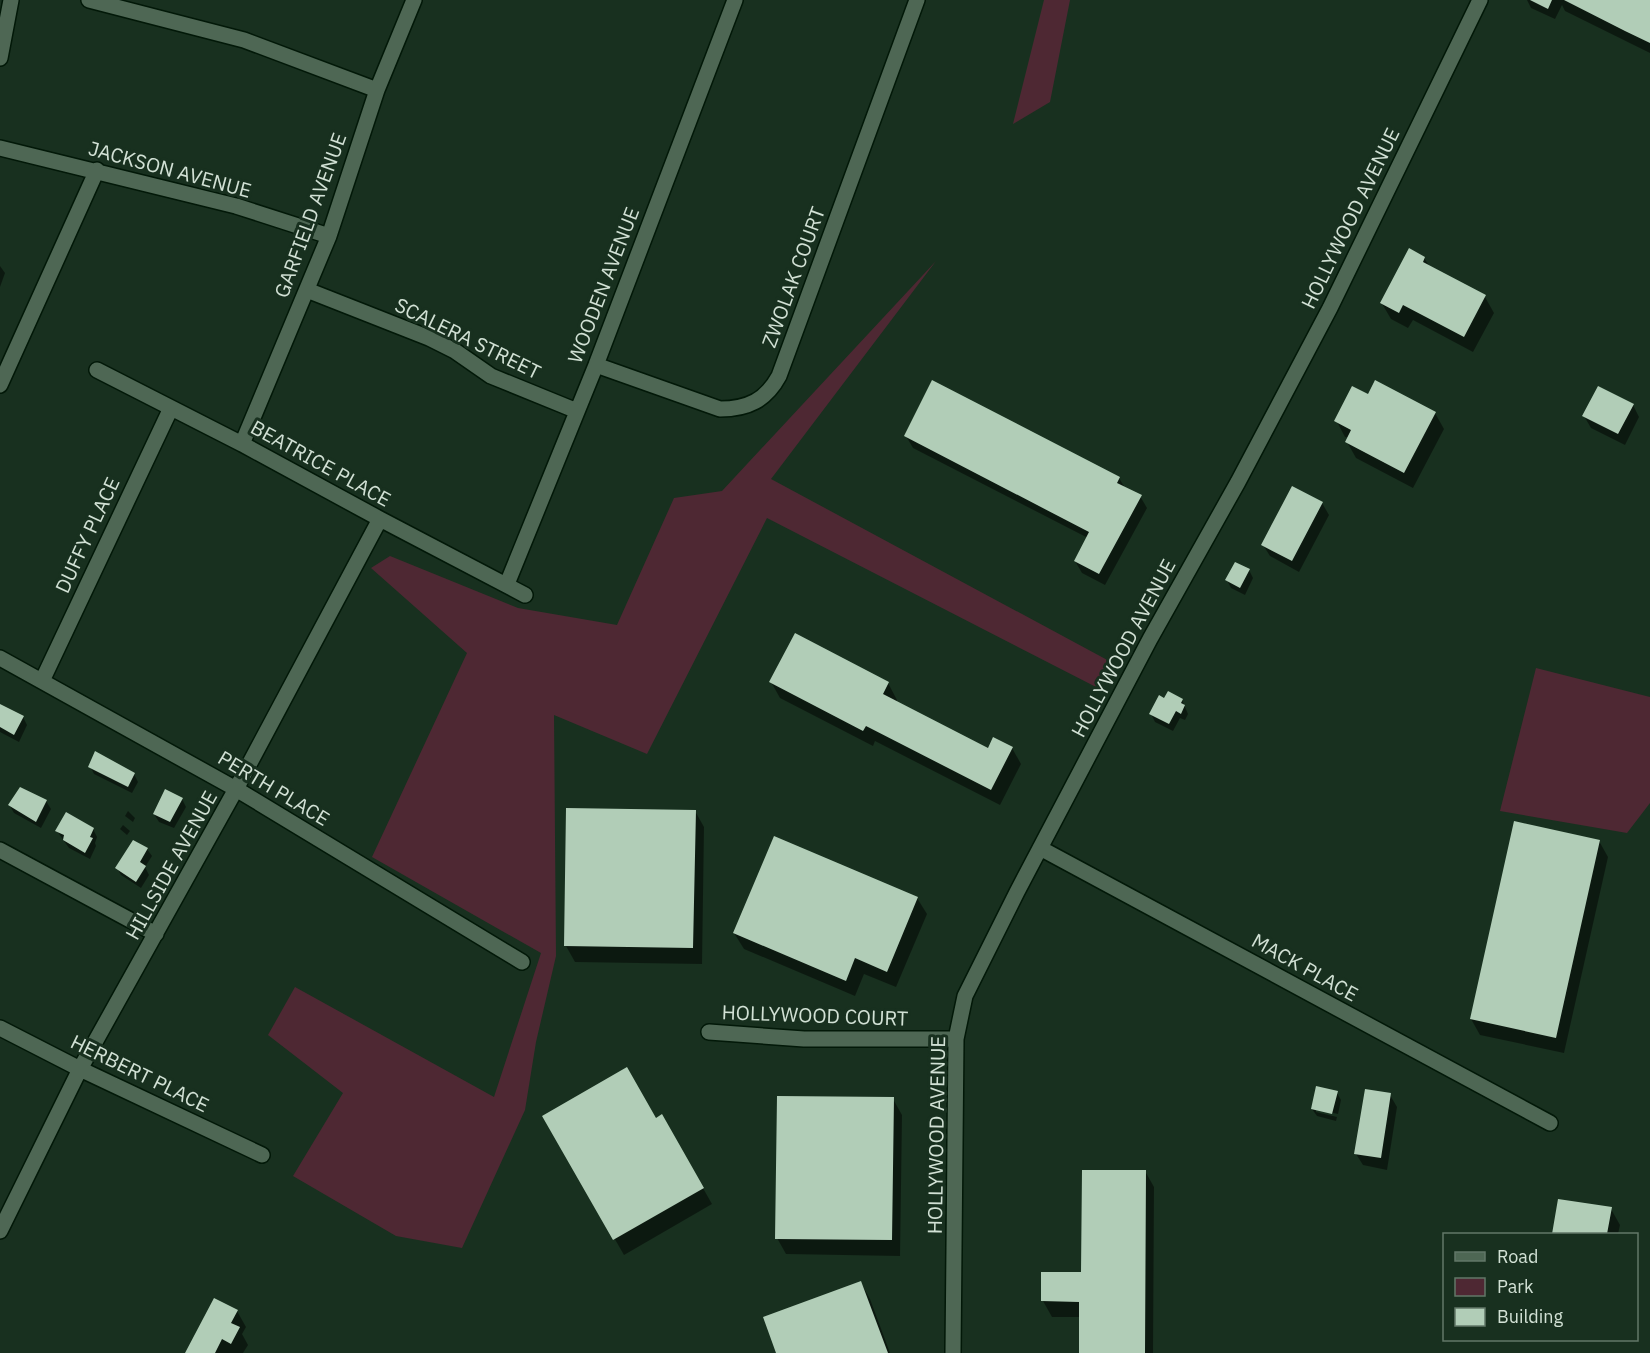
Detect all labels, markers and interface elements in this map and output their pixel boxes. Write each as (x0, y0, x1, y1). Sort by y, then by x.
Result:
street label: HOLLYWOOD AVENUE (1294, 123, 1406, 313)
street label: GARFIELD AVENUE (268, 129, 352, 301)
street label: JACKSON AVENUE (86, 134, 254, 204)
street label: WOODEN AVENUE (561, 203, 645, 367)
street label: ZWOLAK COURT (755, 203, 831, 351)
street label: SCALERA STREET (391, 291, 545, 385)
street label: BEATRICE PLACE (246, 413, 396, 513)
street label: DUFFY PLACE (48, 473, 126, 597)
street label: HOLLYWOOD AVENUE (1065, 554, 1181, 742)
street label: PERTH PLACE (213, 744, 335, 832)
street label: HILLSIDE AVENUE (119, 786, 223, 944)
street label: MACK PLACE (1247, 927, 1363, 1007)
street label: HOLLYWOOD COURT (721, 998, 909, 1032)
street label: HERBERT PLACE (66, 1028, 214, 1118)
street label: HOLLYWOOD AVENUE (921, 1036, 951, 1234)
legend (1443, 1233, 1638, 1341)
text: Road (1497, 1245, 1538, 1268)
text: Park (1497, 1275, 1534, 1298)
text: Building (1497, 1305, 1564, 1328)

